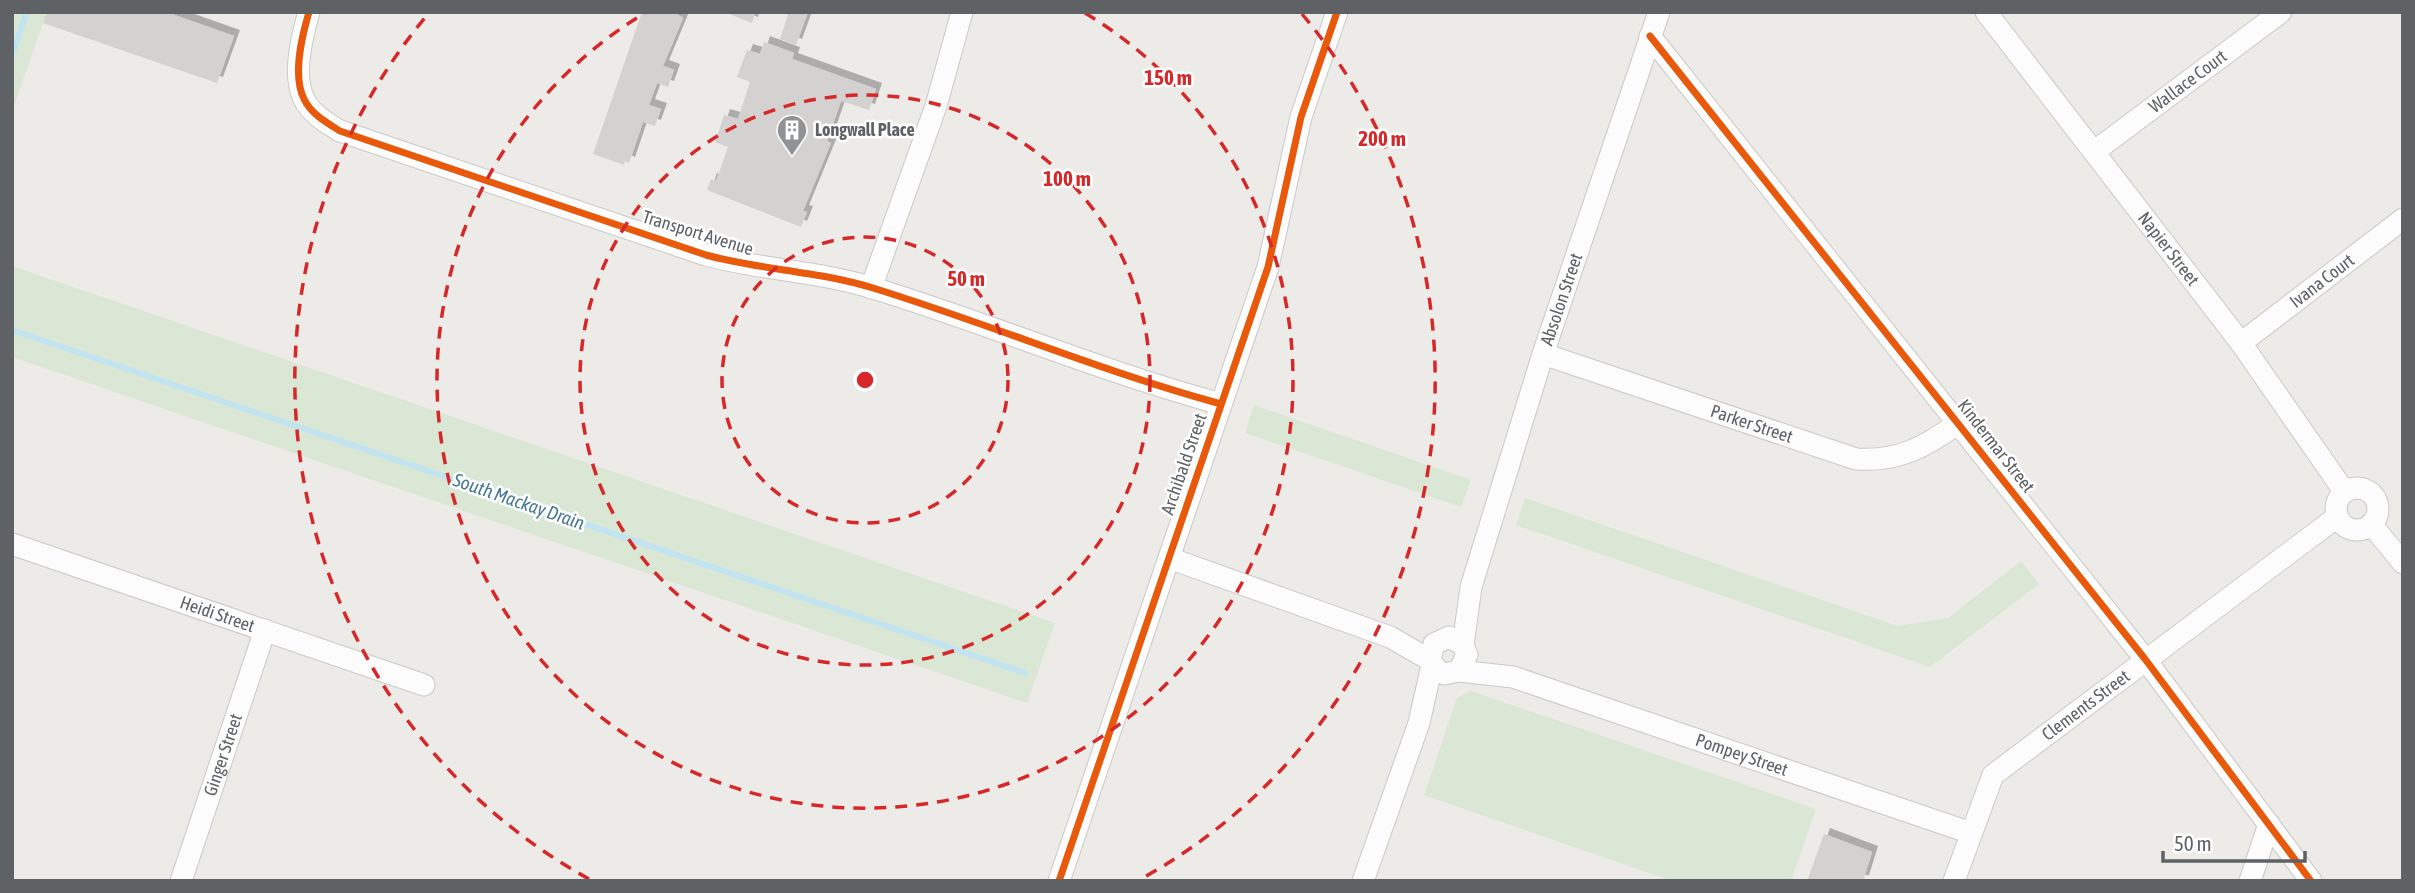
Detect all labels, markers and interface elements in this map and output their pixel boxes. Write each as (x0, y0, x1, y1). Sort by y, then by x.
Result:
street label: Wallace Court (2145, 45, 2231, 117)
text: 150 m (1144, 65, 1192, 89)
building icon: Longwall Place (775, 113, 809, 157)
place label: Longwall Place (815, 119, 915, 140)
text: 200 m (1358, 126, 1406, 150)
text: 100 m (1043, 166, 1091, 190)
street label: Transport Avenue (640, 206, 756, 259)
street label: Napier Street (2134, 208, 2204, 289)
street label: Ivana Court (2285, 249, 2358, 312)
street label: Absolon Street (1536, 250, 1586, 348)
text: 50 m (947, 266, 985, 290)
centre of rings (853, 368, 877, 392)
street label: Kindermar Street (1954, 395, 2039, 496)
street label: Parker Street (1708, 400, 1795, 447)
street label: Archibald Street (1156, 410, 1211, 517)
water label: South Mackay Drain (450, 468, 588, 534)
street label: Heidi Street (177, 591, 258, 636)
street label: Clements Street (2038, 665, 2134, 745)
street label: Ginger Street (199, 711, 246, 799)
street label: Pompey Street (1693, 729, 1791, 780)
scale bar (2163, 820, 2305, 864)
text: 50 m (2174, 831, 2212, 855)

